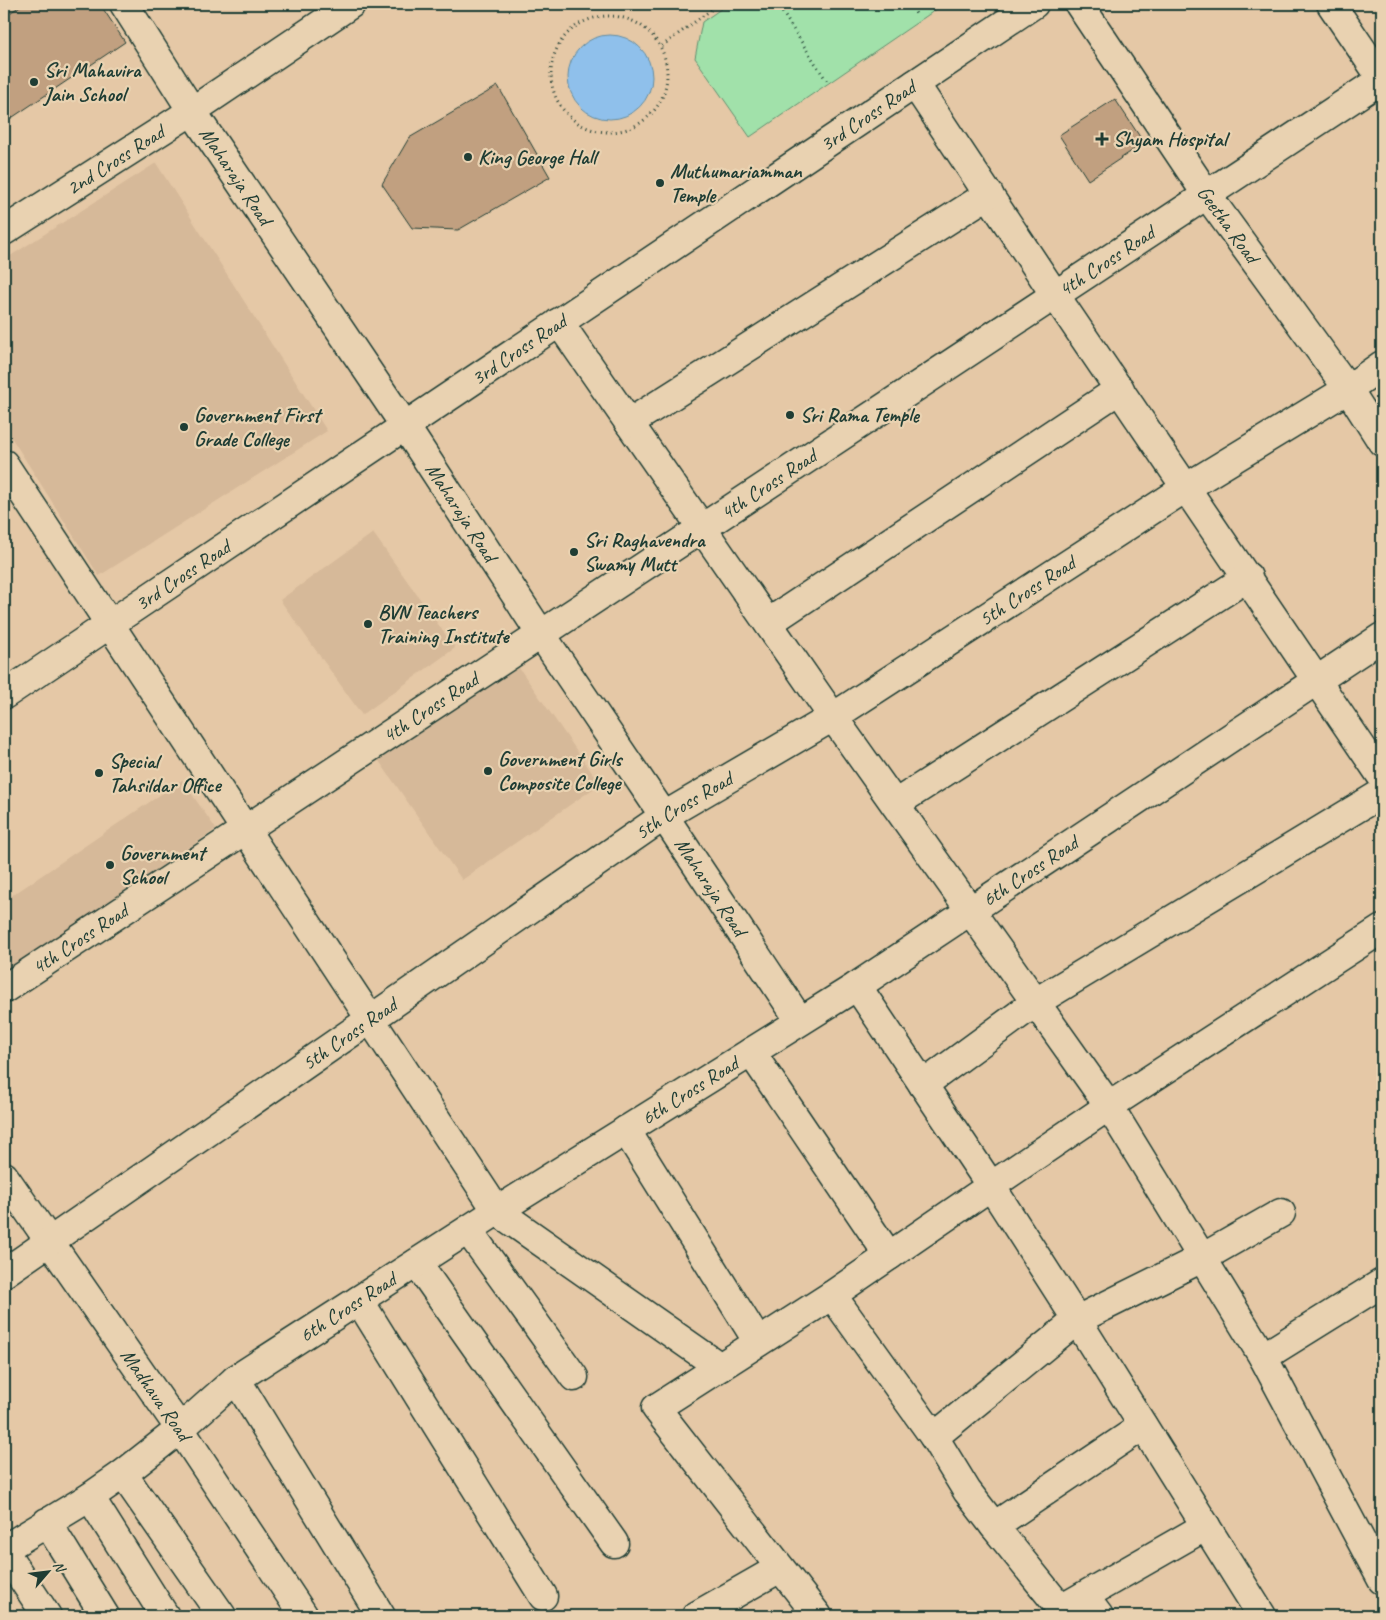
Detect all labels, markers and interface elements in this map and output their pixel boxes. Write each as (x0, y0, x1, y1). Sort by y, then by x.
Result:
place label: Sri Mahavira Jain School (42, 57, 142, 107)
street label: 3rd Cross Road (815, 73, 923, 157)
marker: Sri Mahavira Jain School (28, 76, 40, 88)
street label: 2nd Cross Road (61, 118, 172, 201)
street label: Maharaja Road (193, 122, 280, 233)
place label: Shyam Hospital (1113, 126, 1231, 153)
marker: Shyam Hospital (1095, 132, 1109, 146)
place label: King George Hall (478, 144, 600, 170)
marker: King George Hall (462, 151, 474, 163)
place label: Muthumariamman Temple (670, 158, 803, 208)
marker: Muthumariamman Temple (654, 177, 666, 189)
street label: Geetha Road (1191, 181, 1267, 270)
street label: 4th Cross Road (1053, 218, 1162, 302)
street label: 3rd Cross Road (466, 307, 574, 391)
place label: Government First Grade College (194, 402, 323, 452)
place label: Sri Rama Temple (800, 402, 921, 428)
marker: Sri Rama Temple (784, 409, 796, 421)
marker: Government First Grade College (178, 421, 190, 433)
street label: 4th Cross Road (715, 442, 824, 525)
street label: Maharaja Road (420, 458, 505, 570)
place label: Sri Raghavendra Swamy Mutt (584, 527, 706, 577)
street label: 3rd Cross Road (130, 532, 238, 617)
marker: Sri Raghavendra Swamy Mutt (568, 546, 580, 558)
street label: 5th Cross Road (974, 549, 1083, 632)
place label: BVN Teachers Training Institute (378, 599, 510, 649)
marker: BVN Teachers Training Institute (362, 618, 374, 630)
street label: 4th Cross Road (377, 665, 486, 749)
place label: Government Girls Composite College (498, 746, 624, 796)
place label: Special Tahsildar Office (109, 748, 222, 798)
street label: 5th Cross Road (630, 764, 740, 845)
marker: Government Girls Composite College (482, 765, 494, 777)
marker: Special Tahsildar Office (93, 767, 105, 779)
street label: 6th Cross Road (977, 828, 1085, 912)
street label: Maharaja Road (669, 833, 755, 944)
place label: Government School (120, 840, 208, 890)
marker: Government School (104, 859, 116, 871)
street label: 4th Cross Road (27, 896, 135, 980)
street label: 5th Cross Road (297, 990, 404, 1076)
street label: 6th Cross Road (636, 1049, 746, 1131)
street label: 6th Cross Road (294, 1265, 403, 1348)
street label: Madhava Road (115, 1343, 199, 1448)
north arrow (22, 1548, 72, 1598)
text: N (49, 1558, 70, 1576)

